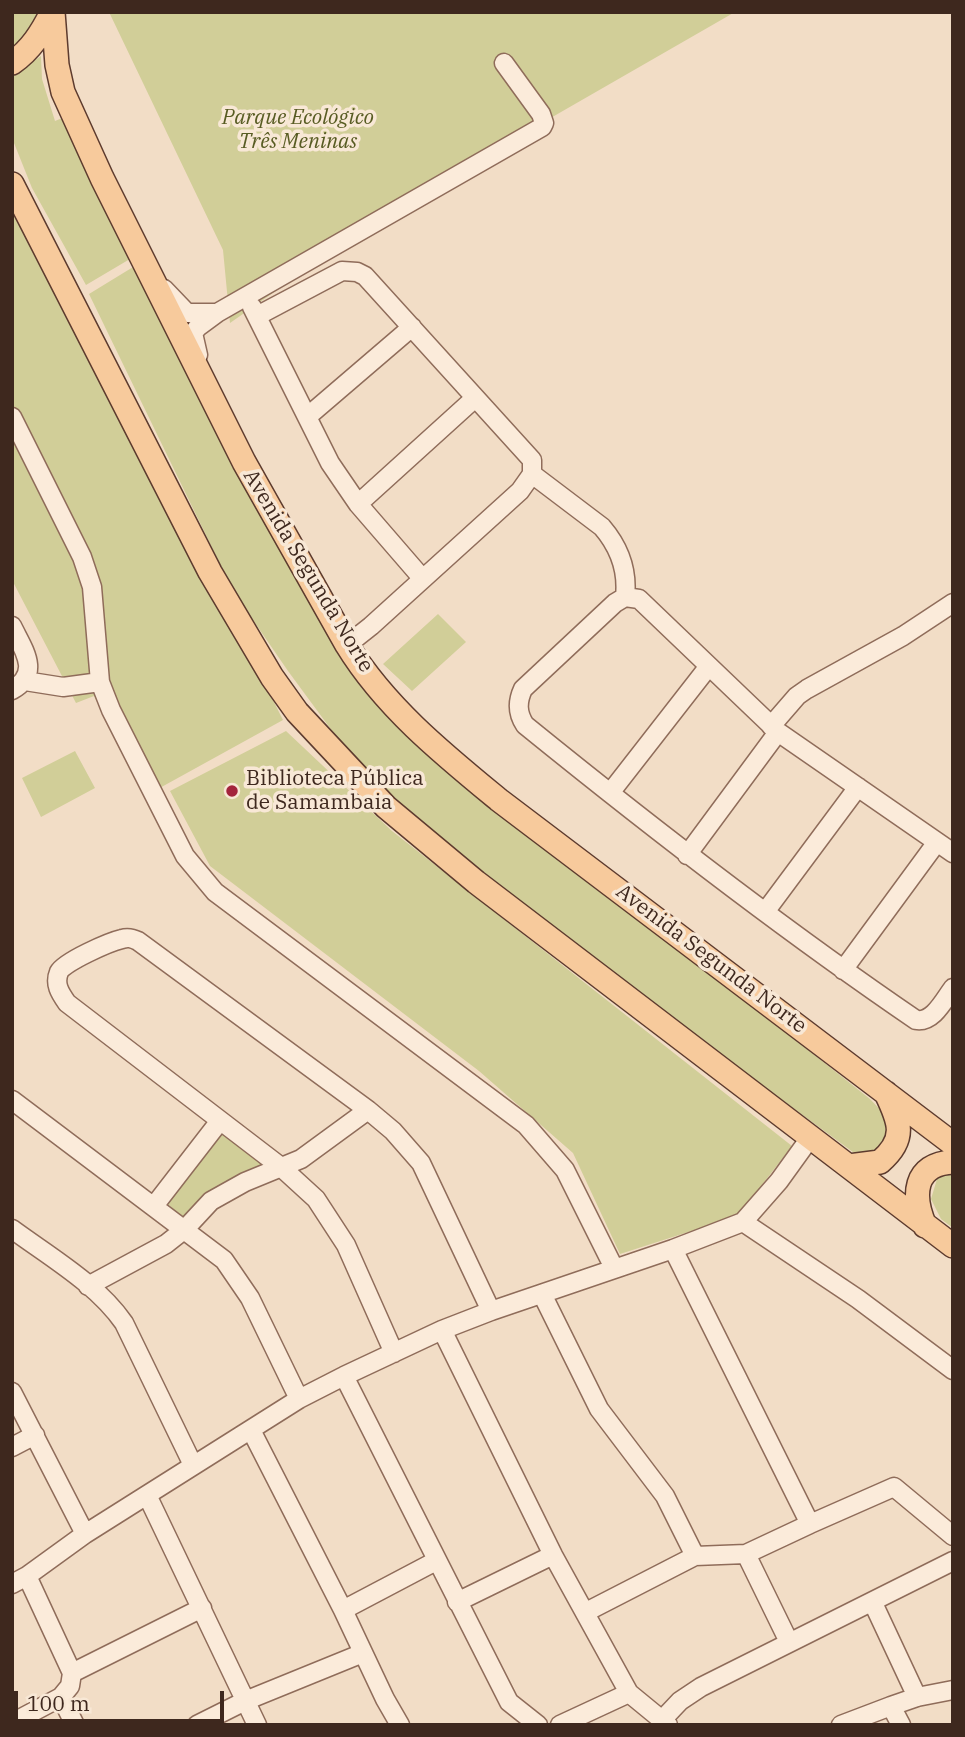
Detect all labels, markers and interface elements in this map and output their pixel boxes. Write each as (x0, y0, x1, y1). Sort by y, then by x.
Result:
park label: Parque Ecológico Três Meninas (222, 105, 374, 155)
street label: Avenida Segunda Norte (237, 465, 379, 677)
place label: Biblioteca Pública de Samambaia (246, 766, 424, 816)
marker: Biblioteca Pública de Samambaia (224, 783, 240, 799)
street label: Avenida Segunda Norte (611, 879, 811, 1039)
scale bar (18, 1678, 228, 1722)
text: 100 m (27, 1689, 90, 1717)

